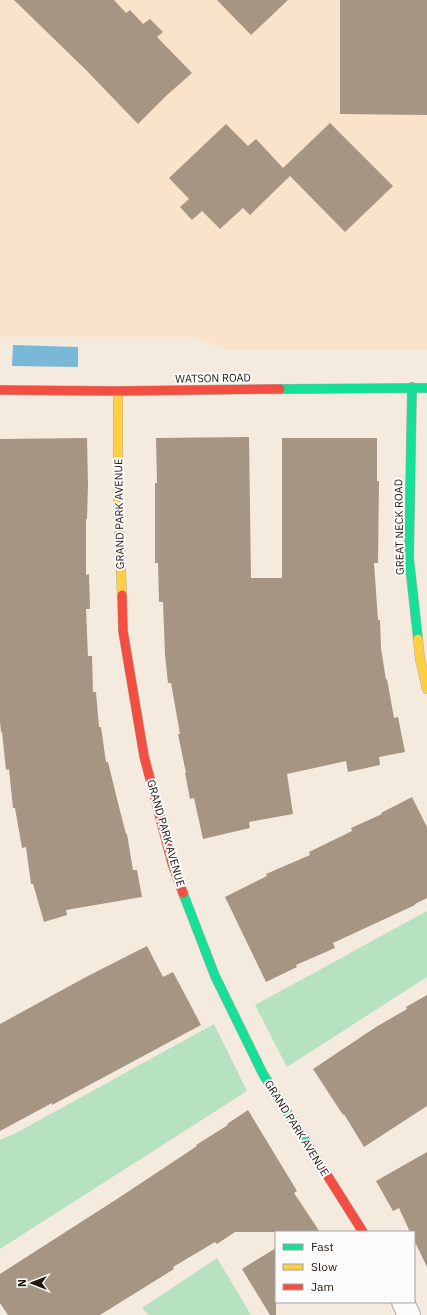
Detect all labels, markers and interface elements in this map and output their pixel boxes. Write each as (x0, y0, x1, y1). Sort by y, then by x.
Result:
street label: WATSON ROAD (175, 370, 251, 386)
street label: GRAND PARK AVENUE (111, 459, 127, 569)
street label: GREAT NECK ROAD (391, 479, 407, 575)
street label: GRAND PARK AVENUE (144, 778, 188, 888)
street label: GRAND PARK AVENUE (262, 1077, 332, 1179)
legend (275, 1231, 415, 1303)
text: Fast (311, 1239, 334, 1254)
text: Slow (311, 1259, 337, 1274)
north arrow (12, 1263, 52, 1303)
text: N (15, 1279, 29, 1287)
text: Jam (311, 1279, 334, 1294)

